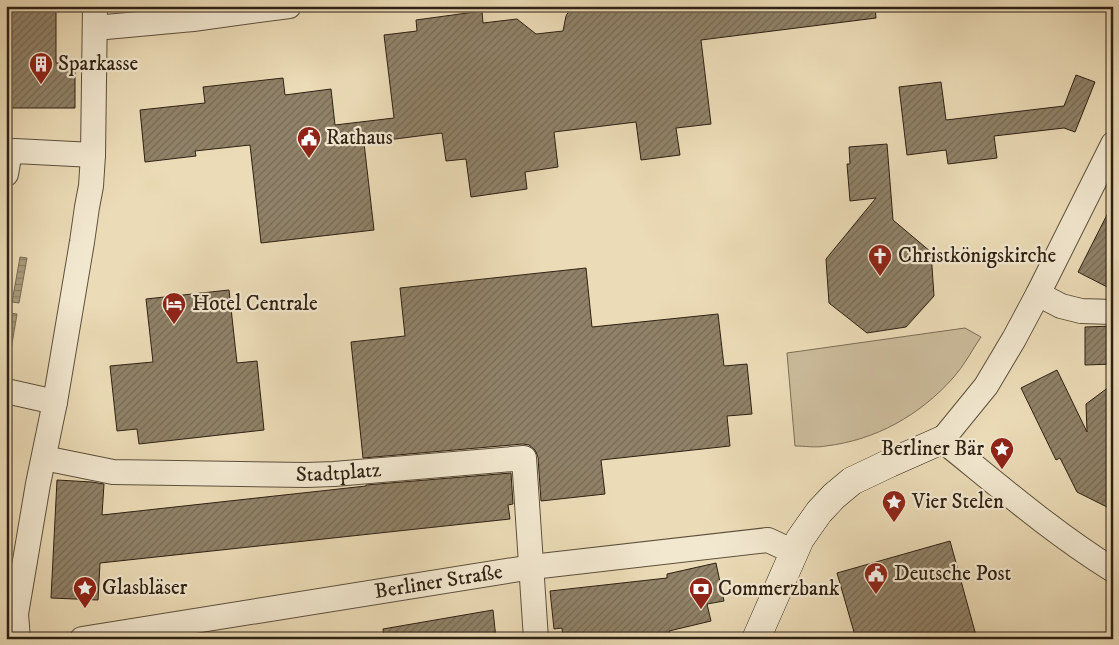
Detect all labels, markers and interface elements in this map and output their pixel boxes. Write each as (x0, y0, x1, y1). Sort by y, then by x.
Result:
building icon: Sparkasse (28, 51, 54, 85)
place label: Sparkasse (58, 51, 139, 77)
public building icon: Rathaus (296, 125, 322, 159)
place label: Rathaus (326, 125, 393, 151)
church icon: Christkönigskirche (867, 243, 893, 277)
place label: Christkönigskirche (898, 243, 1057, 269)
hotel icon: Hotel Centrale (161, 291, 187, 325)
place label: Hotel Centrale (192, 291, 318, 317)
place label: Berliner Bär (881, 436, 984, 462)
place icon: Berliner Bär (989, 436, 1015, 470)
street label: Stadtplatz (296, 457, 382, 488)
place icon: Vier Stelen (881, 489, 907, 523)
place label: Vier Stelen (911, 489, 1004, 515)
street label: Berliner Straße (373, 559, 505, 605)
public building icon: Deutsche Post (863, 561, 889, 595)
place label: Deutsche Post (894, 561, 1011, 587)
place icon: Glasbläser (72, 575, 98, 609)
place label: Glasbläser (102, 575, 188, 601)
bank icon: Commerzbank (688, 576, 714, 610)
place label: Commerzbank (718, 576, 840, 602)

